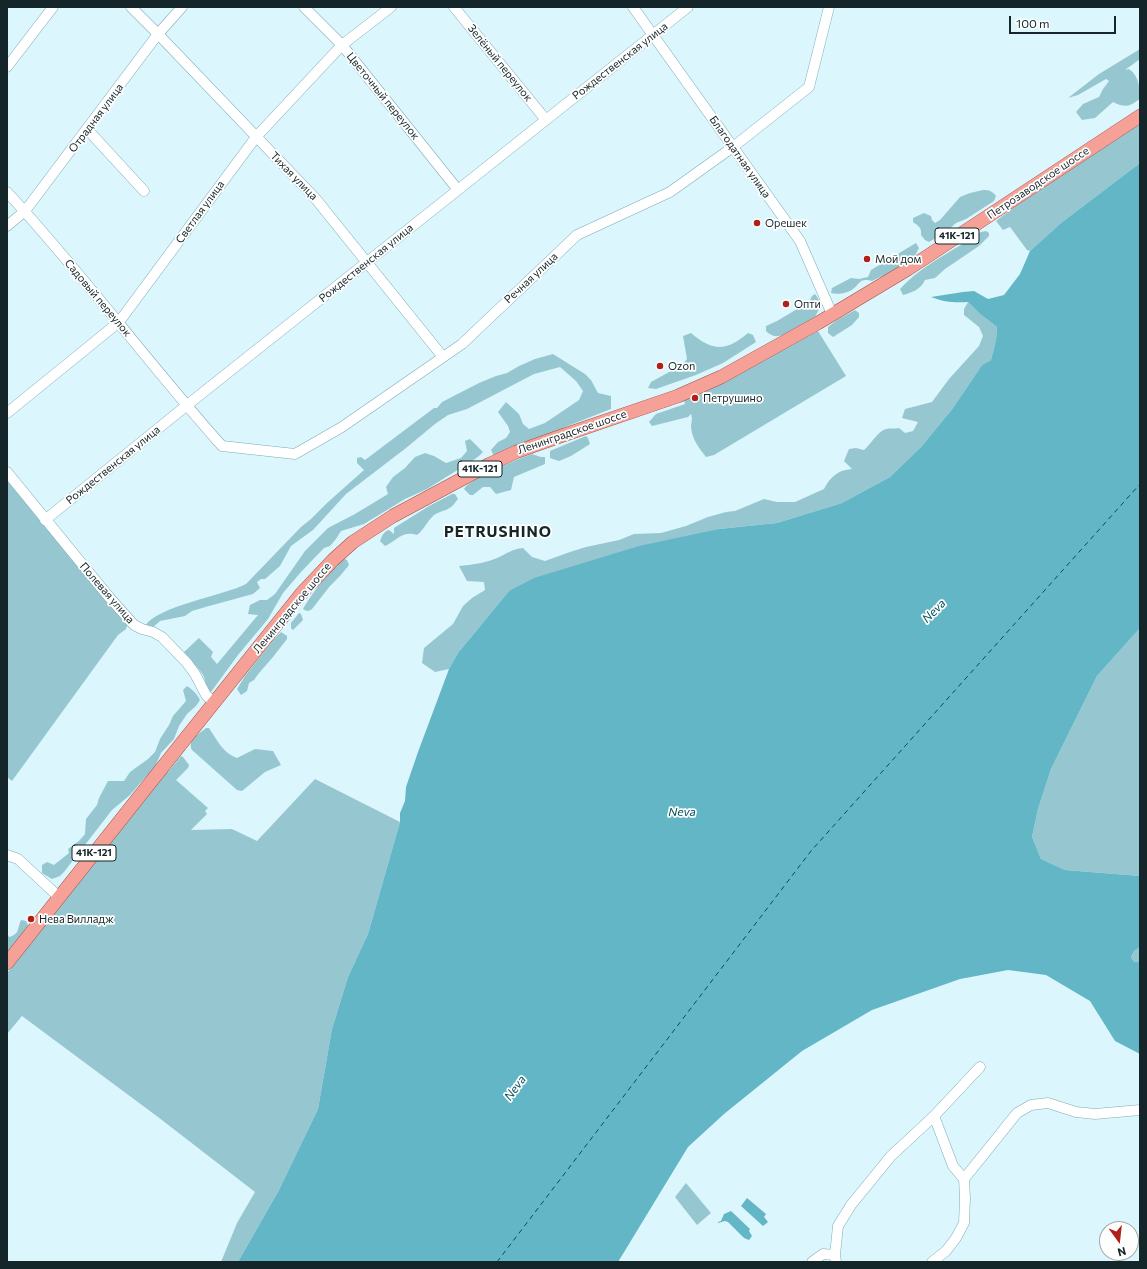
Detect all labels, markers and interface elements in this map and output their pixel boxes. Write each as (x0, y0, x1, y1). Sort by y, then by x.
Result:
scale bar (1011, 8, 1118, 34)
text: 100 m (1016, 16, 1050, 30)
street label: Рождественская улица (570, 20, 670, 102)
street label: Зелёный переулок (465, 22, 535, 104)
street label: Цветочный переулок (344, 50, 422, 142)
street label: Отрадная улица (66, 81, 126, 155)
street label: Благодатная улица (707, 113, 773, 201)
street label: Петрозаводское шоссе (985, 144, 1091, 222)
street label: Тихая улица (268, 149, 320, 203)
street label: Светлая улица (173, 178, 227, 246)
place label: Орешек (765, 216, 807, 230)
marker: Орешек (752, 218, 762, 228)
street label: Рождественская улица (316, 221, 416, 305)
road number: 41К-121 (935, 228, 979, 244)
street label: Речная улица (502, 250, 560, 306)
place label: Мой дом (875, 252, 921, 266)
marker: Мой дом (862, 254, 872, 264)
street label: Садовый переулок (62, 257, 134, 339)
place label: Опти (794, 297, 821, 311)
marker: Опти (781, 299, 791, 309)
place label: Ozon (668, 359, 695, 373)
marker: Ozon (655, 361, 665, 371)
place label: Петрушино (703, 391, 762, 405)
marker: Петрушино (690, 393, 700, 403)
street label: Ленинградское шоссе (516, 407, 628, 457)
street label: Рождественская улица (63, 423, 163, 507)
road number: 41К-121 (458, 461, 502, 477)
district label: PETRUSHINO (444, 523, 552, 541)
street label: Полевая улица (77, 560, 137, 626)
street label: Ленинградское шоссе (250, 560, 334, 656)
water label: Neva (919, 596, 949, 626)
water label: Neva (668, 805, 696, 819)
road number: 41К-121 (72, 845, 116, 861)
place label: Нева Вилладж (39, 912, 114, 926)
marker: Нева Вилладж (26, 914, 36, 924)
water label: Neva (501, 1073, 529, 1103)
north arrow (1099, 1221, 1139, 1261)
text: N (1116, 1245, 1128, 1259)

